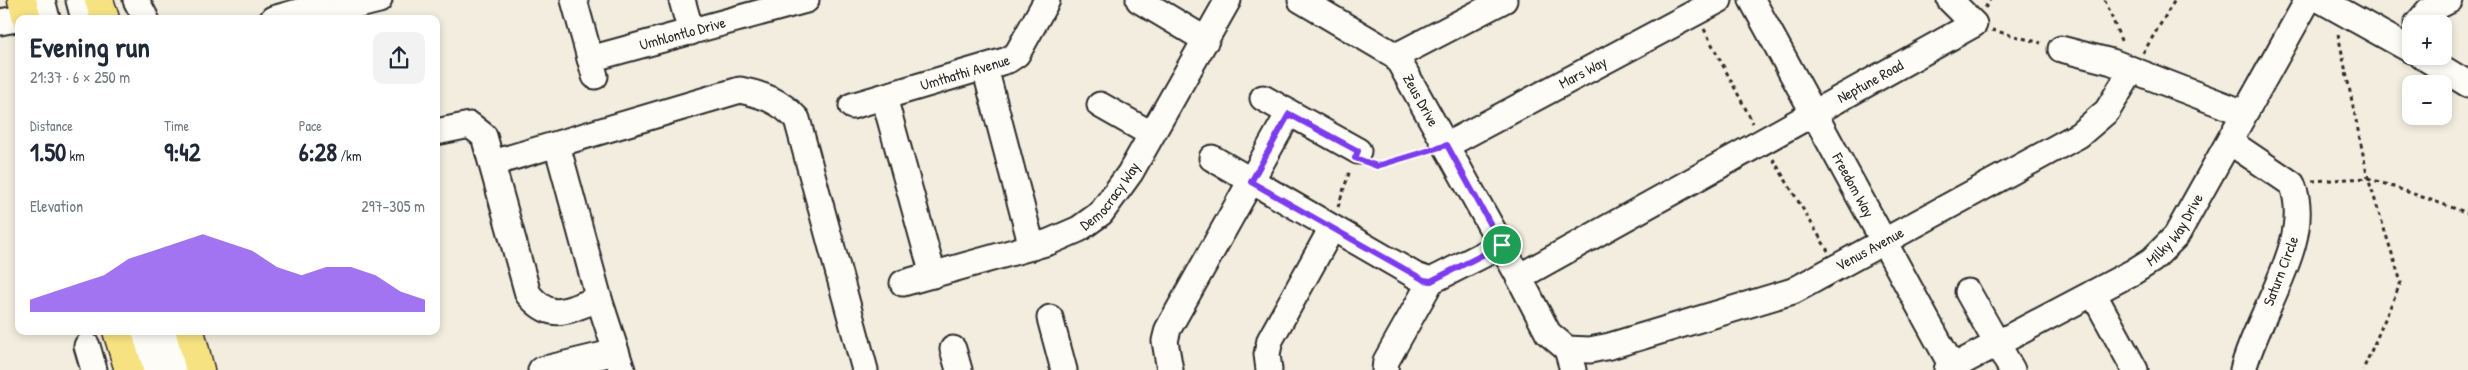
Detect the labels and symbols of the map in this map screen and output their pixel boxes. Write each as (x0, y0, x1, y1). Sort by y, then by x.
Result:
street label: Umhlontlo Drive (637, 11, 728, 55)
street label: Umthathi Avenue (918, 49, 1012, 95)
street label: Mars Way (1555, 51, 1610, 93)
street label: Neptune Road (1833, 54, 1907, 108)
street label: Zeus Drive (1398, 70, 1444, 130)
street label: Freedom Way (1827, 148, 1880, 221)
street label: Democracy Way (1075, 158, 1144, 235)
street label: Milky Way Drive (2142, 189, 2208, 271)
street label: Venus Avenue (1832, 222, 1907, 276)
pin (1481, 224, 1523, 266)
street label: Saturn Circle (2258, 233, 2303, 309)

